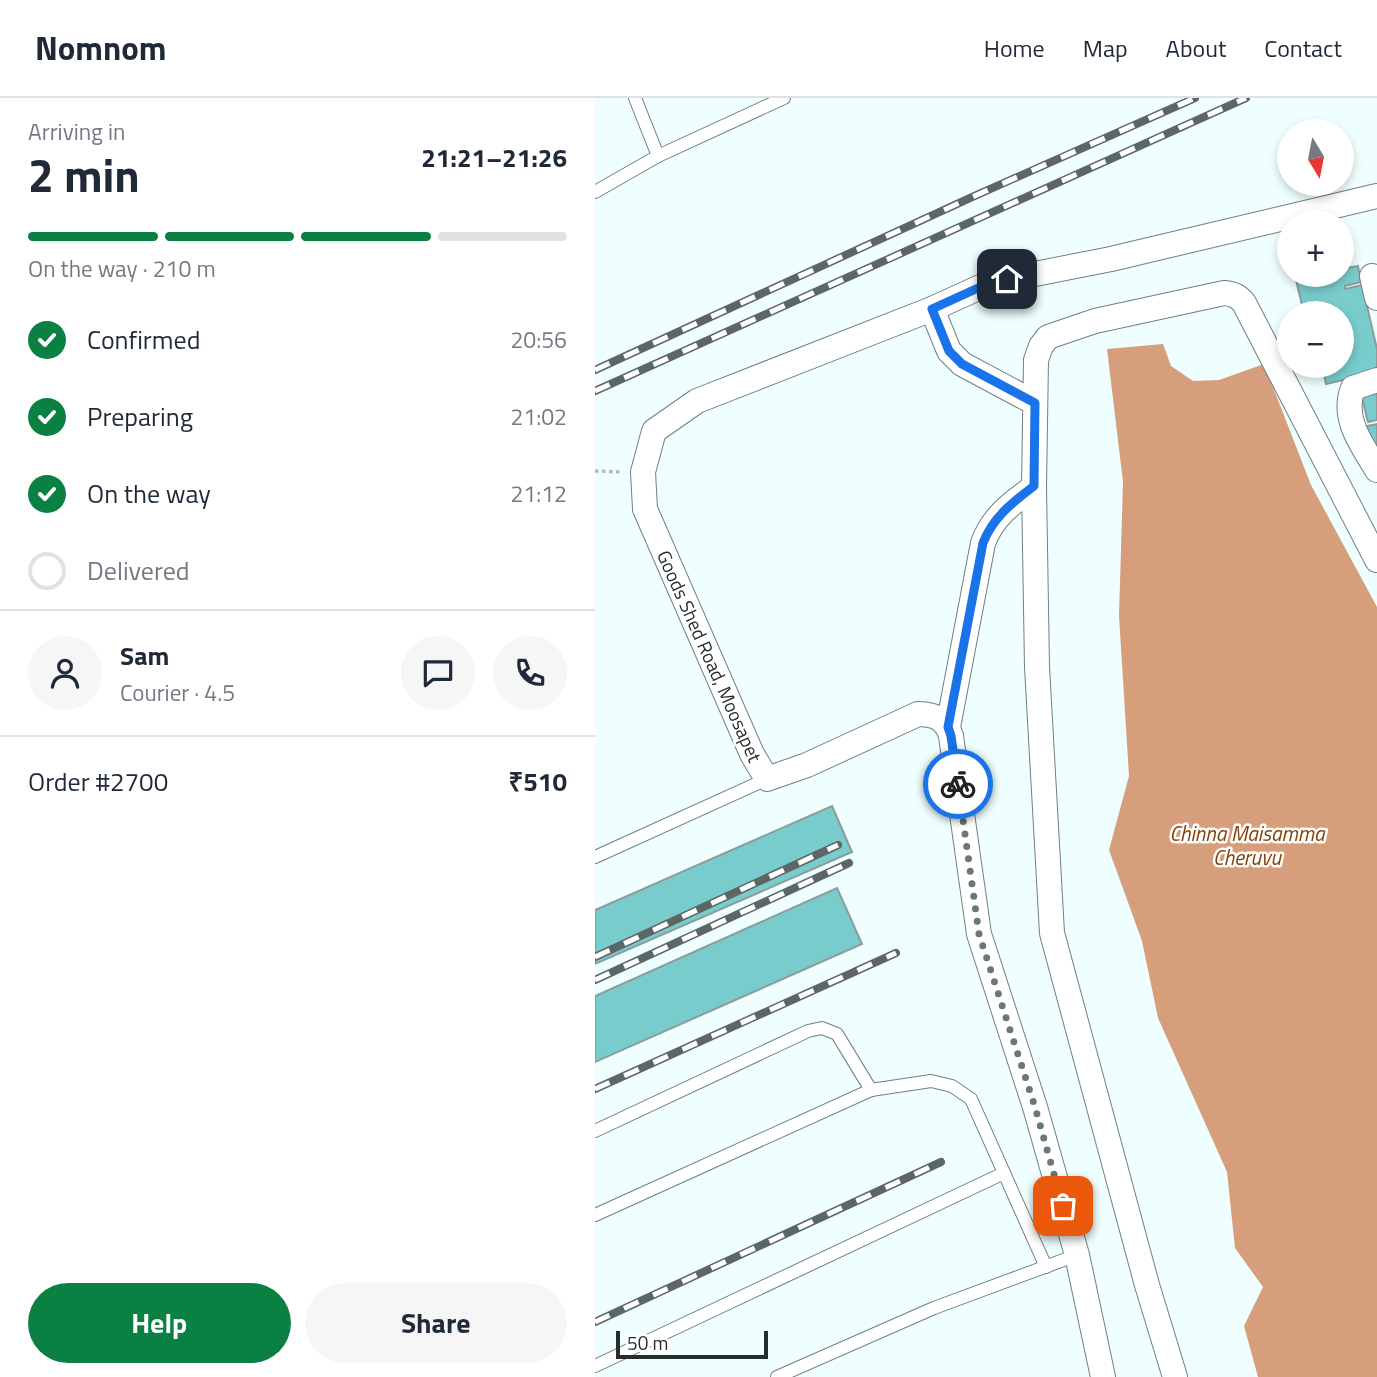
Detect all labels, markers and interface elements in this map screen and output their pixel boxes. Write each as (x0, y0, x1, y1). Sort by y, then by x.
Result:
text: Nomnom (35, 23, 166, 73)
text: Home (984, 30, 1045, 66)
text: Map (1083, 30, 1128, 66)
text: About (1166, 30, 1226, 66)
text: Contact (1264, 30, 1342, 66)
text: Arriving in (28, 114, 125, 149)
north arrow (1277, 119, 1355, 196)
map controls (1277, 119, 1354, 378)
text: 21:21–21:26 (421, 138, 567, 177)
text: 2 min (28, 140, 140, 210)
button: + (1277, 210, 1354, 287)
pin (977, 249, 1037, 309)
text: On the way · 210 m (28, 251, 216, 286)
icon: home (988, 260, 1026, 298)
button: − (1277, 301, 1354, 378)
text: Confirmed (87, 320, 201, 359)
icon: check (28, 321, 66, 359)
text: 20:56 (510, 322, 567, 357)
text: Preparing (87, 397, 193, 436)
icon: check (28, 398, 66, 436)
text: 21:02 (510, 399, 567, 434)
text: On the way (87, 474, 211, 513)
icon: check (28, 475, 66, 513)
text: 21:12 (510, 476, 567, 511)
street label: Goods Shed Road, Moosapet (650, 545, 770, 767)
text: Delivered (87, 551, 190, 590)
button: person (28, 636, 102, 710)
text: Sam (120, 636, 169, 675)
button: chat (401, 636, 475, 710)
button: phone (493, 636, 567, 710)
text: Courier · 4.5 (120, 675, 235, 710)
courier (923, 749, 993, 819)
text: Order #2700 (28, 762, 168, 801)
text: ₹510 (508, 762, 567, 801)
icon: bike (939, 765, 977, 803)
water label: Chinna Maisamma Cheruvu (1169, 817, 1326, 873)
pin (1033, 1176, 1093, 1236)
icon: bag (1044, 1187, 1082, 1225)
button: Help (28, 1283, 291, 1363)
button: Share (305, 1283, 567, 1363)
scale bar (616, 1328, 768, 1360)
text: 50 m (627, 1328, 668, 1357)

